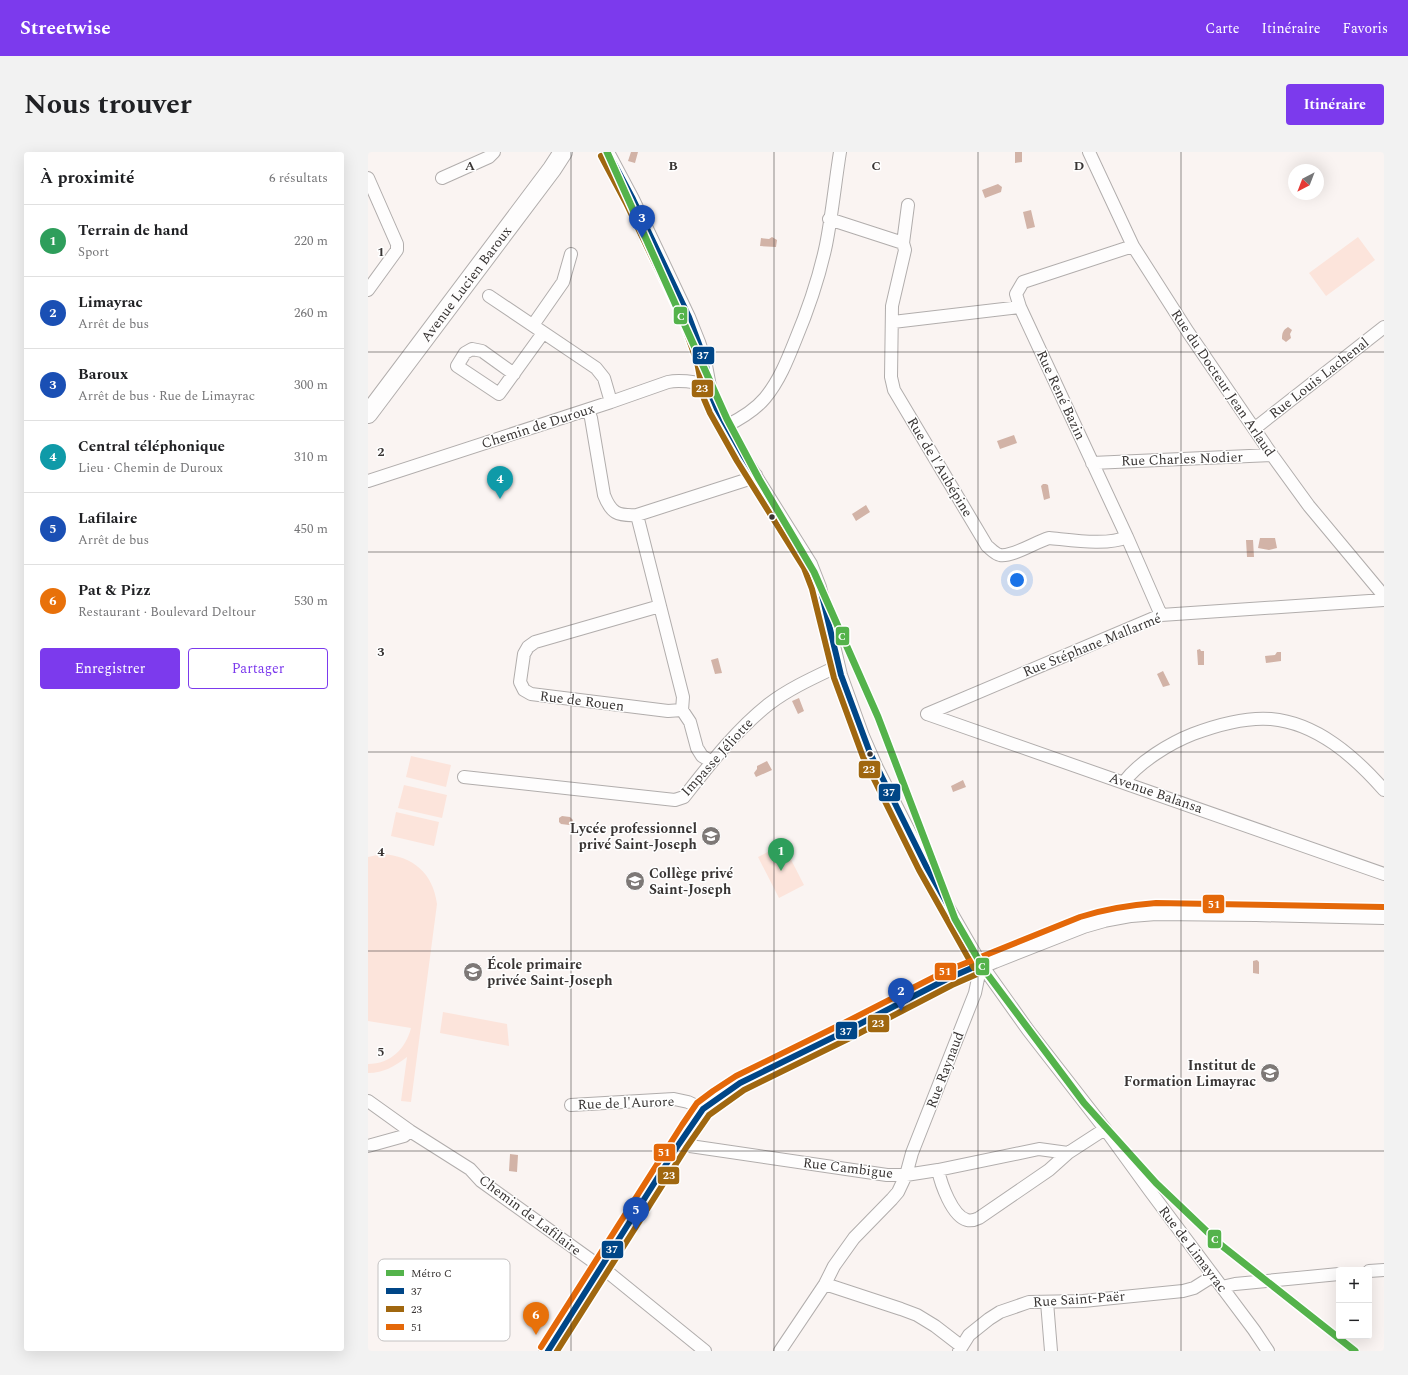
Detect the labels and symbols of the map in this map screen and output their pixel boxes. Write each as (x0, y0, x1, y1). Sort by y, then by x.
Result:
text: A (465, 156, 475, 176)
text: B (668, 156, 678, 176)
text: C (871, 156, 881, 176)
text: D (1074, 156, 1084, 176)
north arrow (1288, 164, 1324, 200)
pin: 3 (629, 205, 655, 238)
street label: Avenue Lucien Baroux (415, 221, 516, 346)
text: 1 (377, 242, 385, 262)
street label: Rue du Docteur Jean Arlaud (1166, 305, 1280, 461)
line badge: C (673, 306, 688, 325)
text: C (677, 308, 685, 325)
street label: Rue Louis Lachenal (1265, 332, 1373, 424)
line badge: 37 (692, 346, 715, 365)
text: 37 (697, 347, 709, 364)
street label: Rue René Bazin (1031, 347, 1091, 443)
line badge: 23 (691, 379, 714, 398)
text: 23 (696, 380, 708, 397)
street label: Chemin de Duroux (479, 398, 597, 454)
street label: Rue de l'Aubépine (902, 413, 978, 521)
text: 2 (377, 442, 385, 462)
street label: Rue Charles Nodier (1121, 446, 1244, 472)
pin: 4 (487, 466, 513, 499)
unlabelled marker (767, 512, 777, 522)
your location (1007, 570, 1027, 590)
street label: Rue Stéphane Mallarmé (1020, 608, 1165, 682)
line badge: C (835, 626, 850, 646)
text: C (838, 628, 846, 645)
text: 3 (377, 642, 385, 662)
street label: Rue de Rouen (538, 685, 626, 717)
street label: Impasse Jéliotte (676, 713, 758, 801)
unlabelled marker (865, 749, 875, 759)
line badge: 23 (858, 760, 881, 779)
text: 23 (863, 761, 875, 778)
street label: Avenue Balansa (1106, 767, 1206, 819)
line badge: 37 (878, 783, 901, 802)
text: 37 (883, 784, 895, 801)
place label: Lycée professionnel privé Saint-Joseph (570, 818, 697, 855)
school or university icon: Lycée professionnel privé Saint-Joseph (700, 825, 722, 847)
pin: 1 (768, 838, 794, 871)
text: 4 (377, 842, 385, 862)
place label: Collège privé Saint-Joseph (649, 863, 733, 900)
school or university icon: Collège privé Saint-Joseph (624, 870, 646, 892)
line badge: 51 (1202, 894, 1225, 914)
text: 51 (1208, 896, 1220, 913)
place label: École primaire privée Saint-Joseph (487, 954, 613, 991)
line badge: C (975, 957, 990, 976)
text: C (978, 958, 986, 975)
school or university icon: École primaire privée Saint-Joseph (462, 961, 484, 983)
line badge: 51 (934, 962, 957, 981)
text: 51 (939, 963, 951, 980)
pin: 2 (888, 978, 914, 1011)
line badge: 23 (867, 1014, 890, 1033)
text: 23 (872, 1015, 884, 1032)
line badge: 37 (835, 1021, 858, 1040)
text: 37 (840, 1023, 852, 1040)
street label: Rue Raynaud (921, 1028, 969, 1112)
text: 5 (377, 1042, 385, 1062)
place label: Institut de Formation Limayrac (1124, 1055, 1256, 1092)
school or university icon: Institut de Formation Limayrac (1259, 1062, 1281, 1084)
street label: Rue de l'Aurore (577, 1091, 675, 1115)
line badge: 51 (653, 1143, 676, 1162)
text: 51 (658, 1144, 670, 1161)
street label: Rue Cambigue (802, 1152, 895, 1184)
line badge: 23 (657, 1166, 680, 1185)
text: 23 (663, 1167, 675, 1184)
street label: Chemin de Lafilaire (474, 1169, 586, 1261)
pin: 5 (623, 1197, 649, 1230)
street label: Rue de Limayrac (1153, 1201, 1233, 1297)
line badge: C (1207, 1229, 1222, 1249)
text: C (1211, 1231, 1219, 1248)
line badge: 37 (601, 1240, 624, 1259)
text: 37 (606, 1241, 618, 1258)
legend (378, 1259, 510, 1341)
text: Métro C (411, 1265, 452, 1282)
text: 37 (411, 1283, 422, 1300)
street label: Rue Saint-Paër (1032, 1285, 1126, 1313)
text: 23 (411, 1301, 422, 1318)
pin: 6 (523, 1302, 549, 1335)
text: 51 (411, 1319, 422, 1336)

